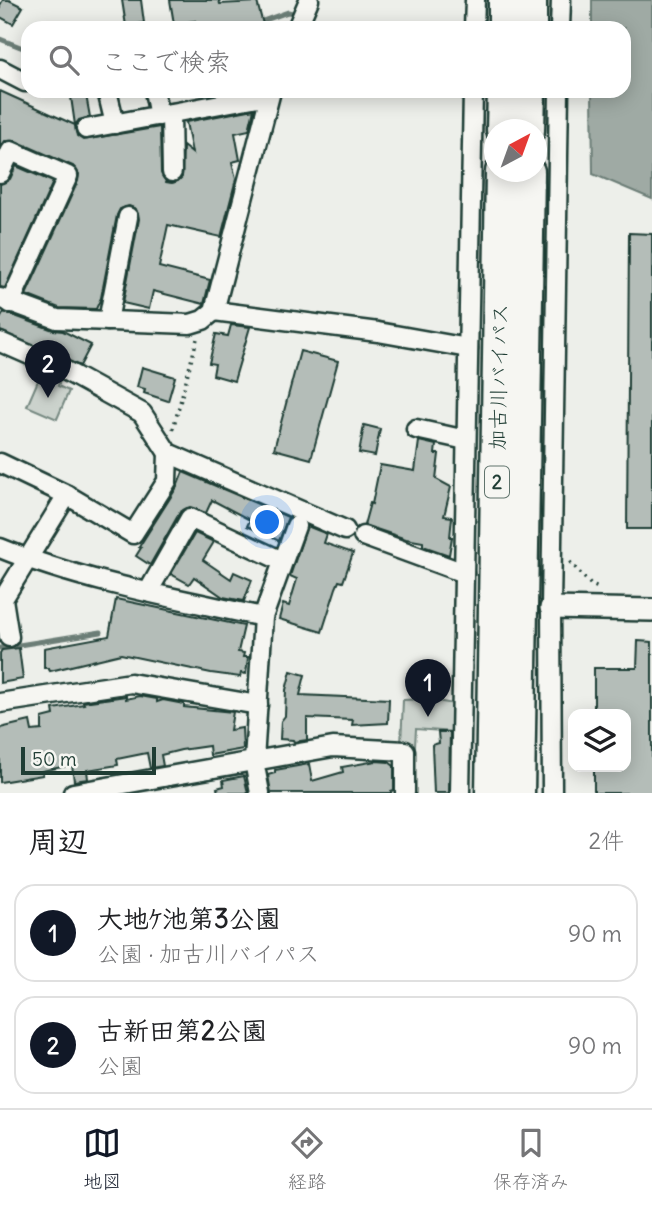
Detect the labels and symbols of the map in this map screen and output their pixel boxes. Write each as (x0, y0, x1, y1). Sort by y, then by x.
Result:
north arrow (484, 119, 547, 182)
street label: 加古川バイパス (484, 303, 513, 451)
pin: 2 (25, 340, 71, 398)
road number: 2 (485, 467, 509, 498)
your location (250, 505, 284, 539)
pin: 1 (405, 659, 451, 717)
scale bar (21, 744, 156, 776)

